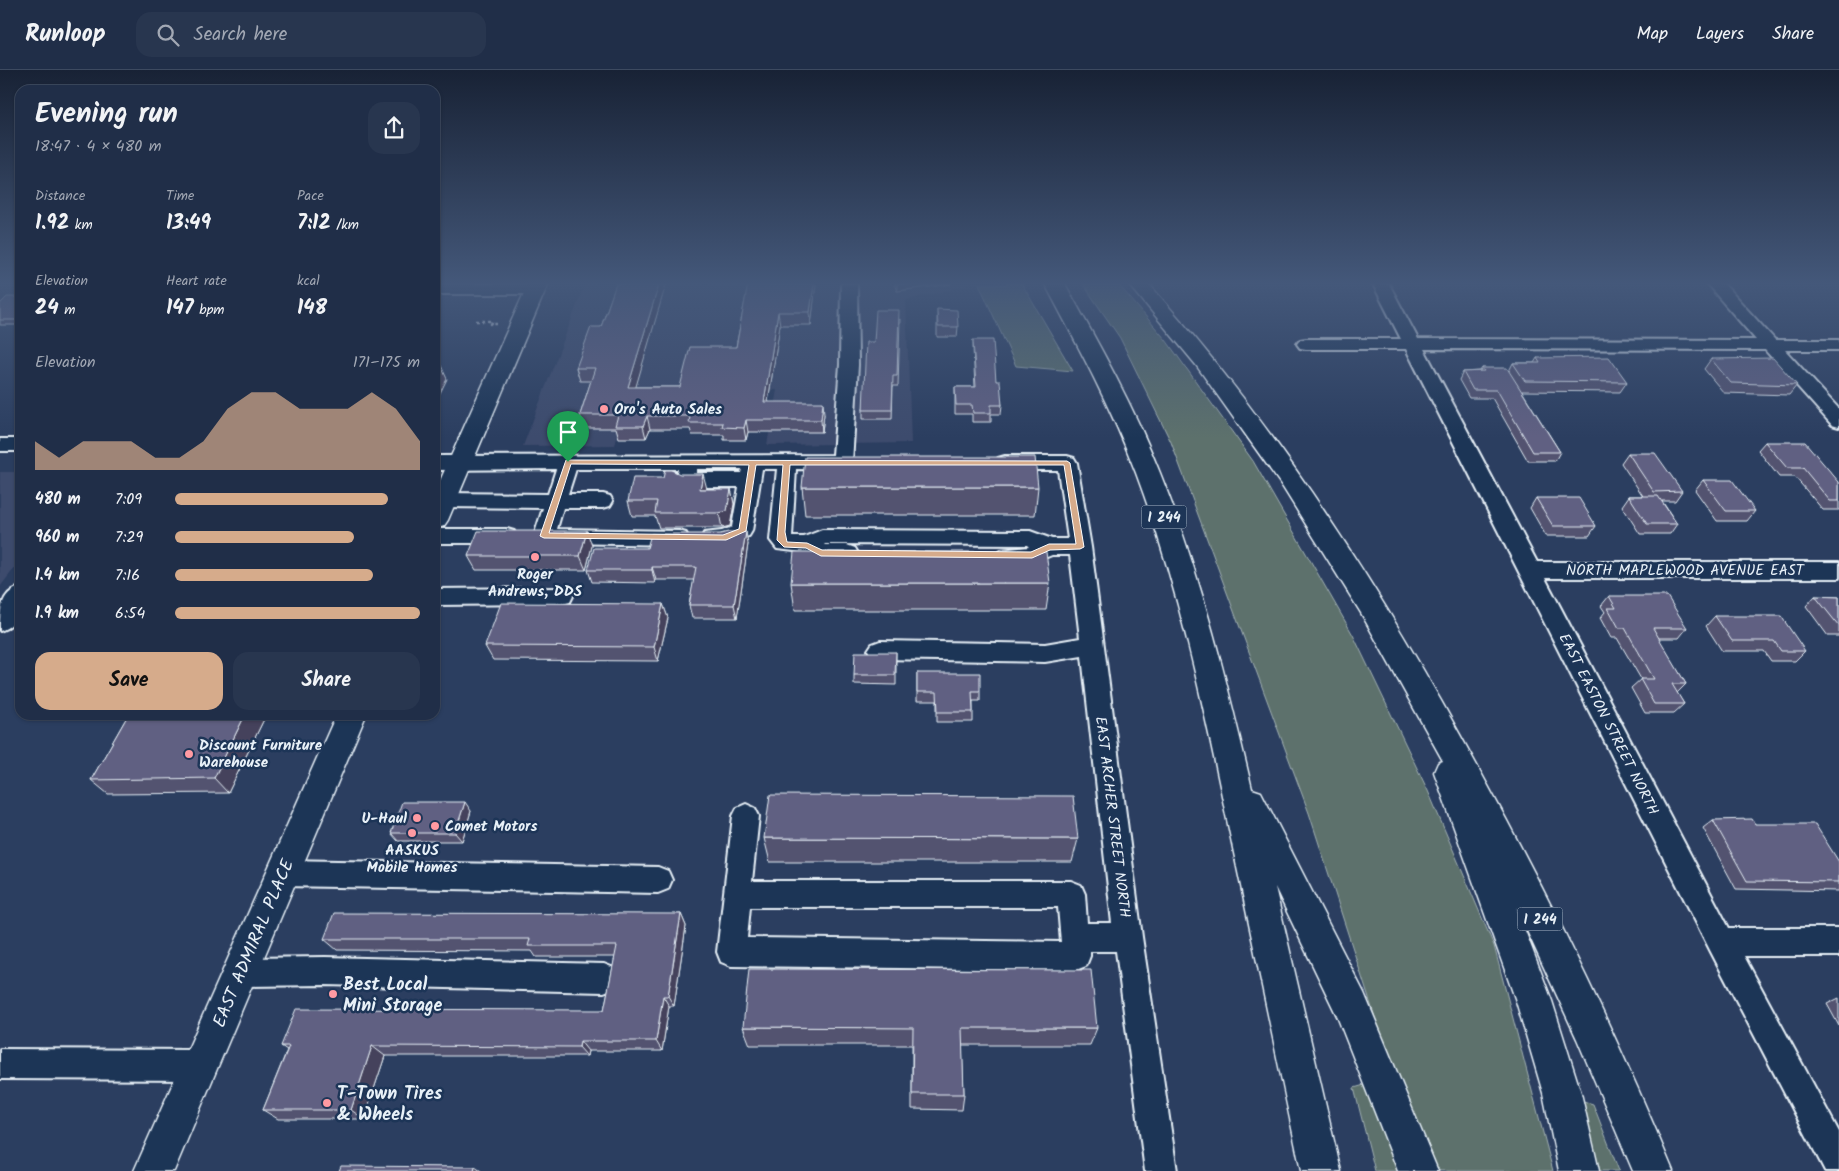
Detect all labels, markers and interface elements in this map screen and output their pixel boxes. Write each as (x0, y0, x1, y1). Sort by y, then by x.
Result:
search box (136, 12, 486, 57)
text: Runloop (25, 15, 106, 54)
text: Search here (194, 20, 287, 50)
text: Map (1637, 20, 1668, 49)
text: Layers (1696, 20, 1744, 49)
text: Share (1772, 20, 1814, 49)
icon: search (154, 21, 182, 49)
text: Evening run (35, 92, 178, 137)
button: share (368, 102, 420, 154)
text: 18:47 · 4 × 480 m (35, 134, 161, 159)
text: Distance (35, 185, 85, 207)
text: Time (166, 185, 194, 207)
text: Pace (297, 185, 324, 207)
text: 1.92 (35, 207, 69, 240)
text: 13:49 (166, 207, 211, 240)
text: 7:12 (297, 207, 331, 240)
text: km (69, 214, 93, 236)
text: /km (331, 214, 359, 236)
text: Elevation (35, 270, 88, 292)
text: Heart rate (166, 270, 227, 292)
text: kcal (297, 270, 320, 292)
text: 24 (35, 292, 59, 325)
text: 147 (166, 292, 194, 325)
text: 148 (297, 292, 327, 325)
text: m (59, 299, 75, 321)
text: bpm (194, 299, 225, 321)
text: Elevation (35, 350, 96, 375)
text: 171–175 m (353, 350, 420, 375)
place label: Oro's Auto Sales (614, 398, 722, 422)
marker: Oro's Auto Sales (598, 403, 610, 415)
pin (547, 411, 589, 462)
icon: arrive (554, 418, 582, 446)
text: 480 m (35, 487, 81, 512)
text: 7:09 (115, 487, 142, 512)
road number: I 244 (1142, 506, 1186, 528)
text: 960 m (35, 525, 79, 550)
text: 7:29 (115, 525, 143, 550)
marker: Roger Andrews, DDS (529, 551, 541, 563)
street label: NORTH MAPLEWOOD AVENUE EAST (1566, 559, 1806, 583)
text: 1.4 km (35, 563, 80, 588)
text: 7:16 (115, 563, 140, 588)
place label: Roger Andrews, DDS (488, 563, 583, 604)
text: 1.9 km (35, 601, 79, 626)
text: 6:54 (115, 601, 145, 626)
street label: EAST EASTON STREET NORTH (1552, 629, 1665, 820)
button: Save (35, 652, 223, 710)
button: Share (233, 652, 420, 710)
street label: EAST ARCHER STREET NORTH (1088, 715, 1136, 919)
place label: Discount Furniture Warehouse (199, 734, 323, 775)
marker: Discount Furniture Warehouse (183, 748, 195, 760)
place label: U-Haul (361, 807, 407, 831)
marker: U-Haul (411, 812, 423, 824)
place label: Comet Motors (445, 815, 537, 839)
marker: Comet Motors (429, 820, 441, 832)
marker: AASKUS Mobile Homes (406, 827, 418, 839)
place label: AASKUS Mobile Homes (367, 839, 457, 880)
street label: EAST ADMIRAL PLACE (206, 854, 303, 1032)
road number: I 244 (1518, 908, 1562, 931)
place label: Best Local Mini Storage (343, 971, 442, 1021)
marker: Best Local Mini Storage (327, 988, 339, 1000)
place label: T-Town Tires & Wheels (337, 1080, 443, 1130)
marker: T-Town Tires & Wheels (321, 1097, 333, 1109)

